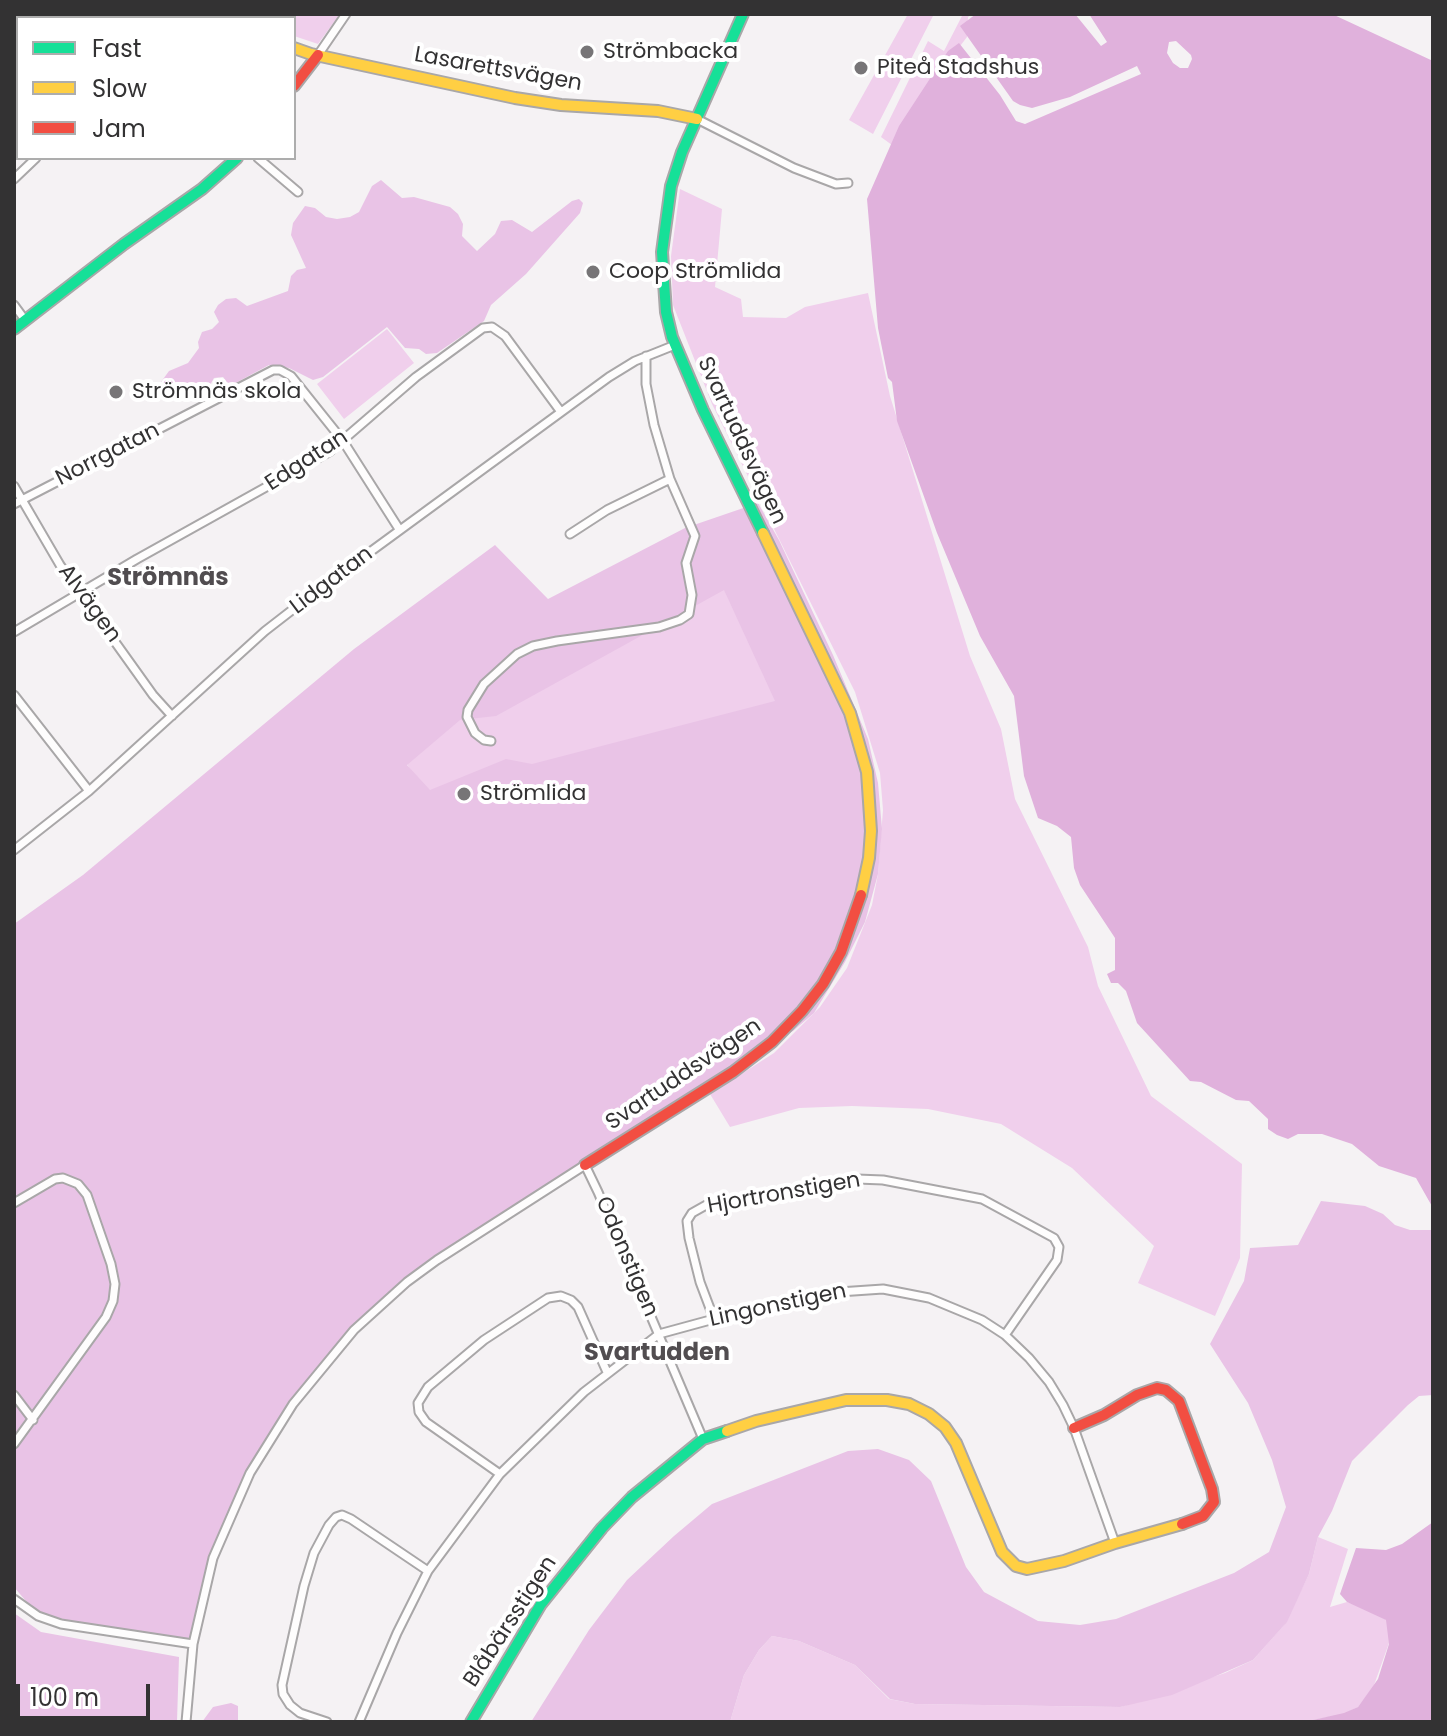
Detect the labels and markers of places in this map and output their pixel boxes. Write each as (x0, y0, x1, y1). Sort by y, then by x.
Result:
place label: Strömbacka (603, 39, 738, 65)
marker: Strömbacka (578, 43, 596, 61)
place label: Piteå Stadshus (877, 55, 1039, 81)
marker: Piteå Stadshus (852, 59, 870, 77)
place label: Coop Strömlida (609, 259, 781, 285)
marker: Coop Strömlida (584, 263, 602, 281)
place label: Strömnäs skola (132, 379, 301, 405)
marker: Strömnäs skola (107, 383, 125, 401)
place label: Strömlida (480, 781, 586, 807)
marker: Strömlida (455, 785, 473, 803)

